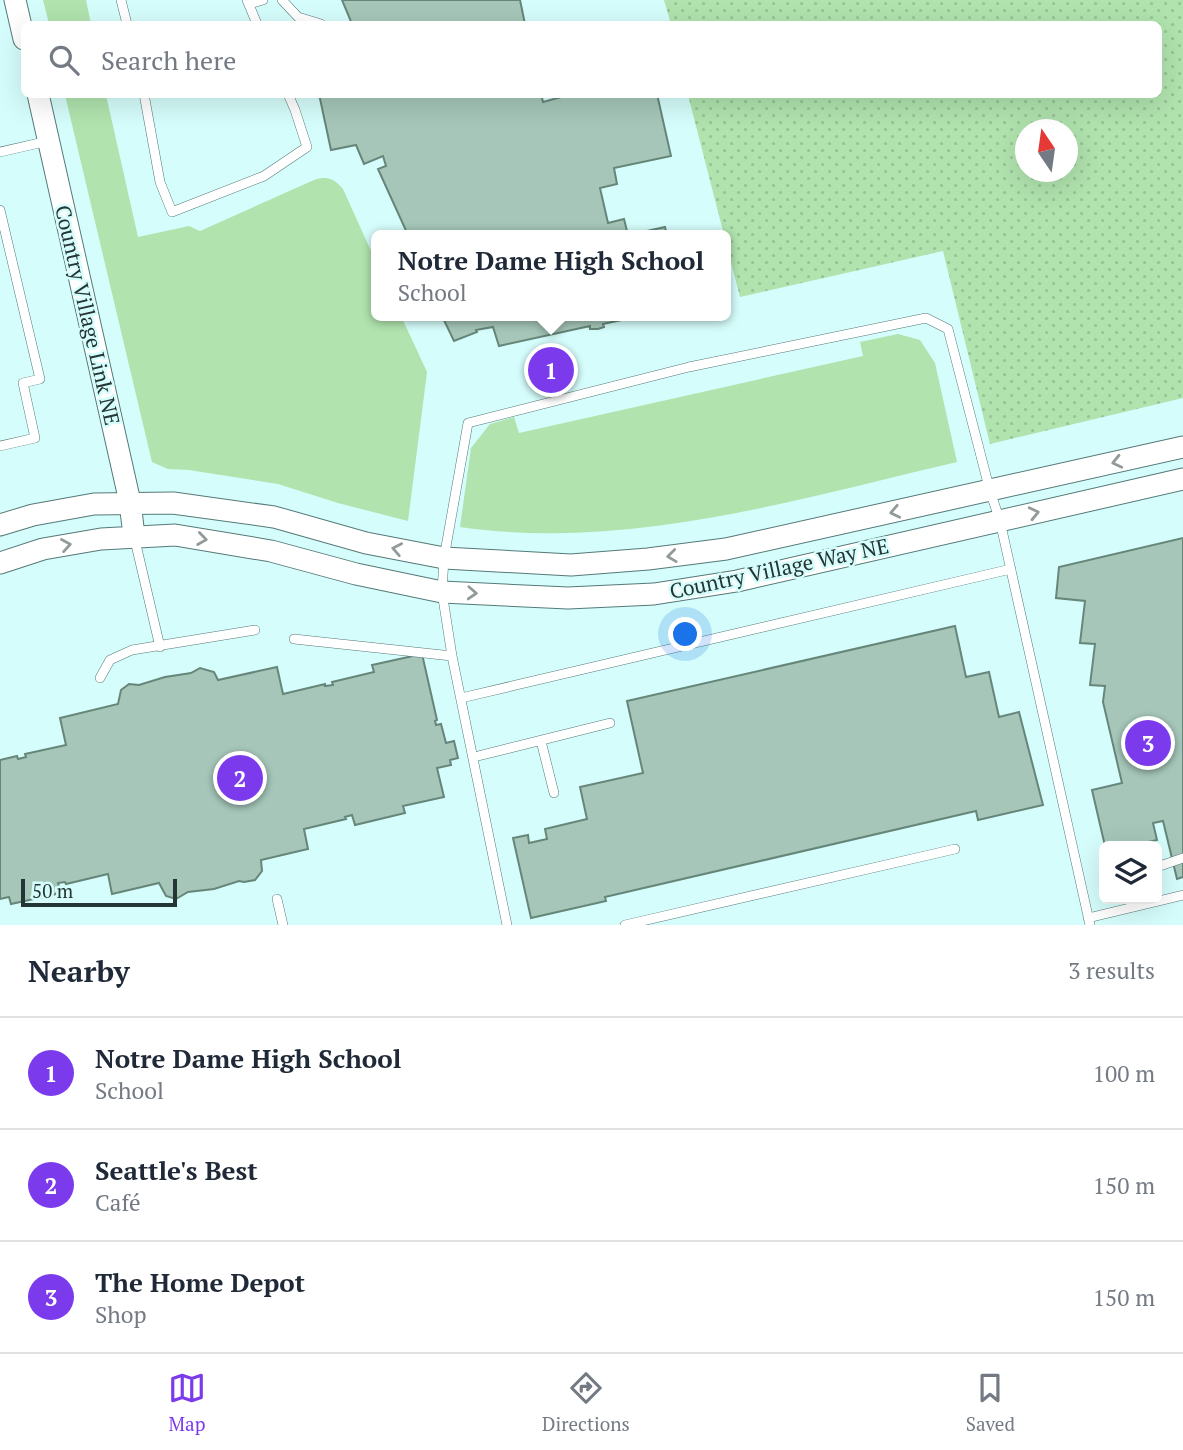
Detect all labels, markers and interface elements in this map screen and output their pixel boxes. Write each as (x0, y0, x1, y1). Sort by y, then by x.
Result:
search box (21, 21, 1162, 98)
icon: search (45, 41, 83, 79)
text: Search here (101, 43, 236, 77)
north arrow (1015, 119, 1078, 182)
street label: Country Village Link NE (49, 202, 127, 428)
popup (371, 230, 731, 321)
text: Notre Dame High School (398, 243, 704, 277)
text: School (398, 277, 467, 308)
pin: 1 (528, 344, 574, 396)
one-way arrow (1111, 454, 1123, 468)
one-way arrow (889, 504, 901, 519)
one-way arrow (1028, 507, 1040, 521)
one-way arrow (196, 531, 208, 546)
street label: Country Village Way NE (667, 531, 891, 605)
one-way arrow (60, 538, 72, 553)
one-way arrow (391, 542, 403, 557)
one-way arrow (666, 548, 677, 563)
one-way arrow (467, 586, 478, 601)
your location (668, 617, 702, 651)
pin: 3 (1125, 717, 1171, 769)
pin: 2 (217, 752, 263, 804)
map controls (1099, 841, 1162, 904)
button: layers (1099, 841, 1162, 904)
scale bar (21, 876, 177, 908)
text: 50 m (32, 878, 73, 903)
text: Nearby (28, 951, 130, 991)
text: 3 results (1068, 955, 1155, 986)
text: Notre Dame High School (95, 1041, 401, 1075)
text: 1 (45, 1058, 58, 1089)
text: 100 m (1093, 1058, 1155, 1089)
text: School (95, 1075, 164, 1106)
text: Seattle's Best (95, 1153, 258, 1187)
text: 2 (45, 1170, 58, 1201)
text: 150 m (1093, 1170, 1155, 1201)
text: Café (95, 1187, 140, 1218)
text: The Home Depot (95, 1265, 305, 1299)
text: 3 (45, 1282, 58, 1313)
text: 150 m (1093, 1282, 1155, 1313)
text: Shop (95, 1299, 147, 1330)
tab: Map (168, 1369, 206, 1436)
tab: Directions (542, 1369, 630, 1436)
tab: Saved (966, 1369, 1015, 1436)

